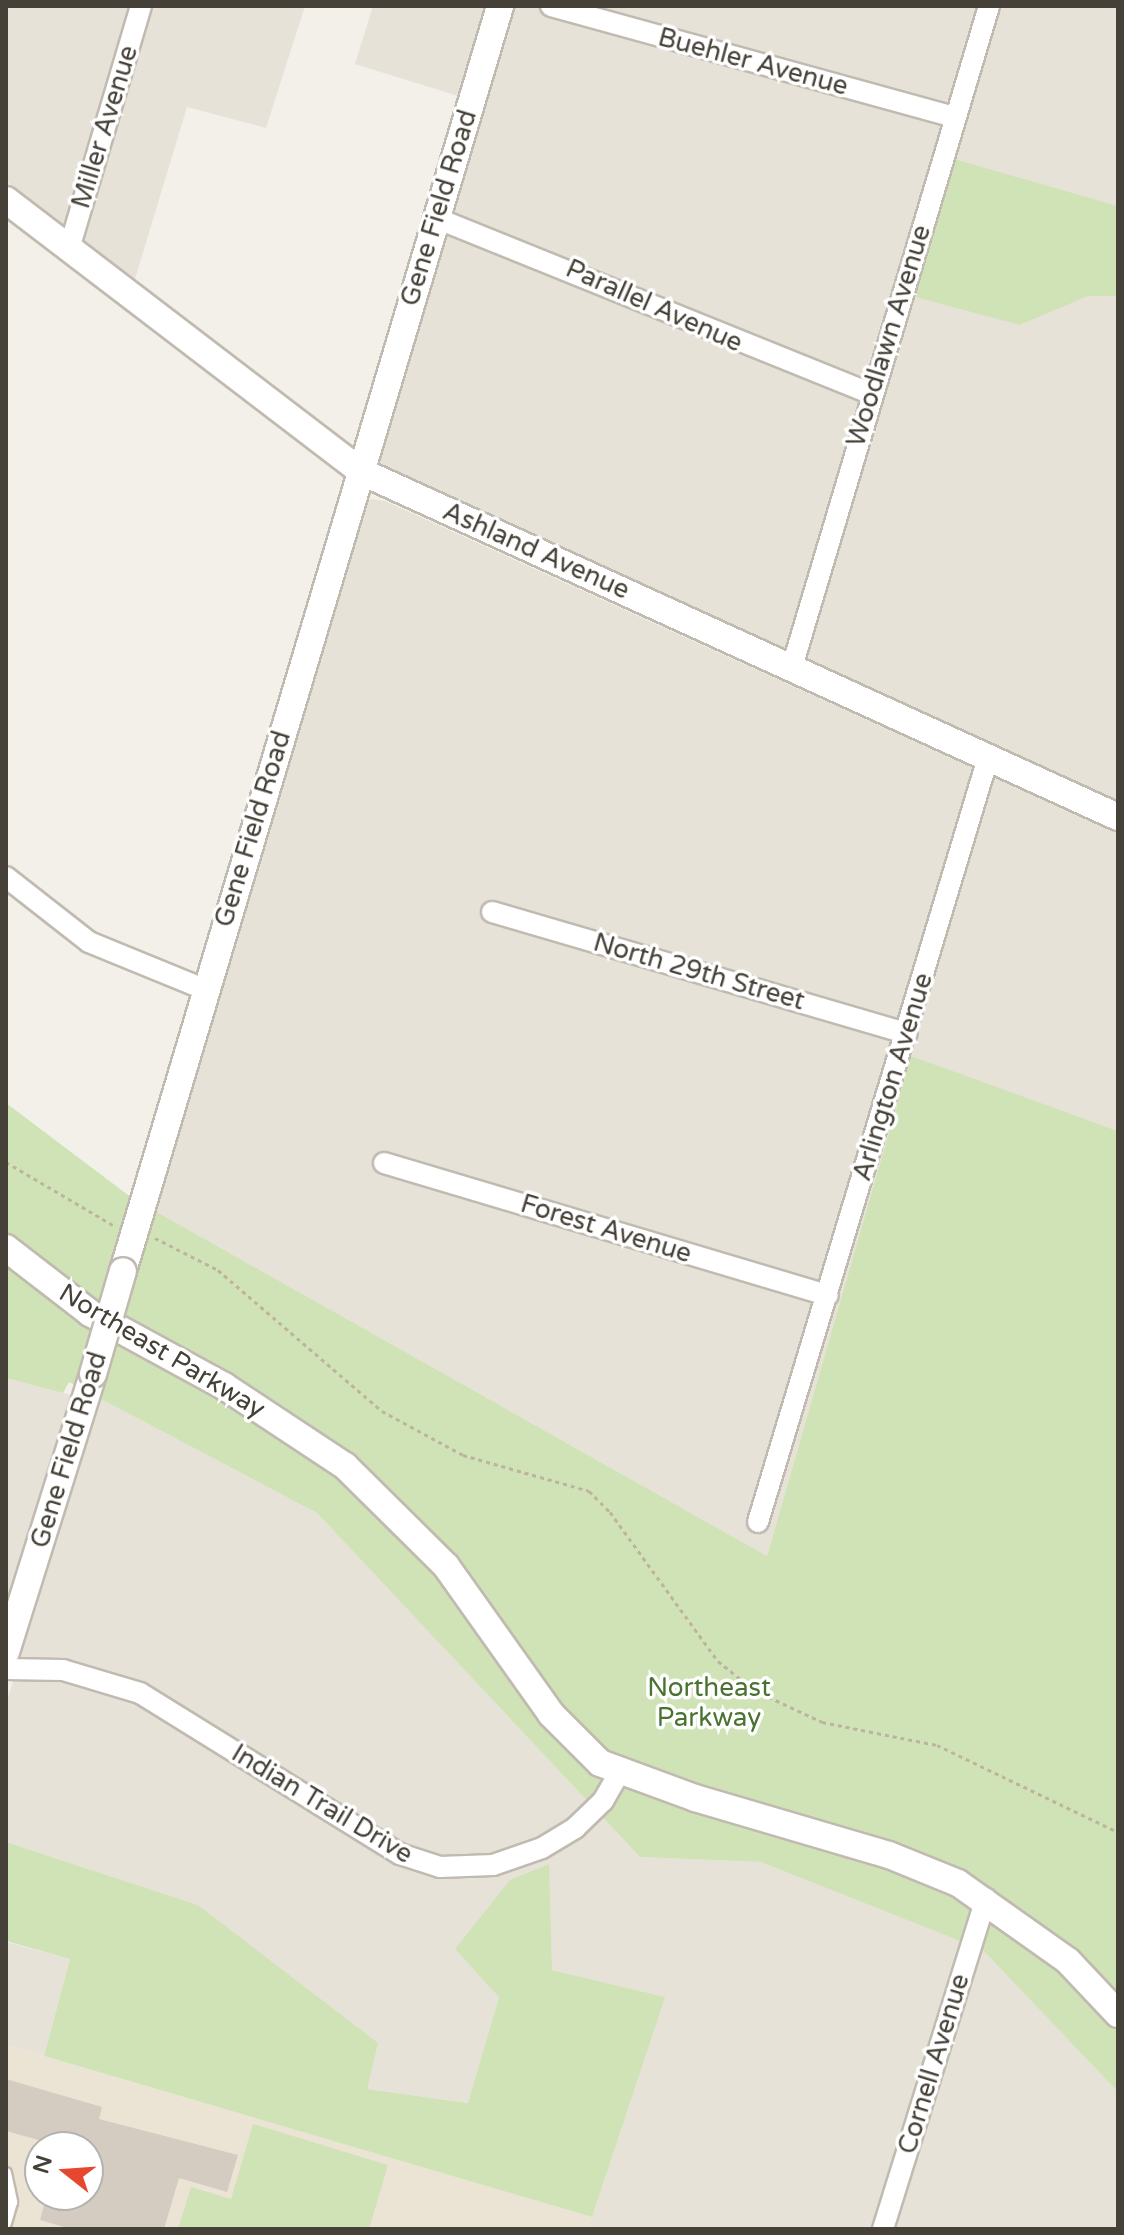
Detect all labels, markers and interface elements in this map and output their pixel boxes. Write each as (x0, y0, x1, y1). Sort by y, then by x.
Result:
street label: Buehler Avenue (655, 22, 851, 102)
street label: Miller Avenue (65, 42, 145, 212)
street label: Gene Field Road (394, 106, 484, 310)
street label: Woodlawn Avenue (840, 221, 938, 451)
street label: Parallel Avenue (561, 253, 747, 359)
street label: Ashland Avenue (438, 496, 634, 606)
street label: Gene Field Road (208, 727, 298, 931)
street label: North 29th Street (590, 927, 808, 1017)
street label: Arlington Avenue (847, 969, 939, 1185)
street label: Forest Avenue (517, 1188, 695, 1270)
street label: Northeast Parkway (53, 1277, 271, 1425)
street label: Gene Field Road (24, 1348, 114, 1552)
park label: Northeast Parkway (647, 1672, 771, 1734)
street label: Indian Trail Drive (226, 1738, 418, 1870)
street label: Cornell Avenue (892, 1970, 976, 2158)
north arrow (24, 2131, 104, 2211)
text: N (28, 2152, 58, 2177)

